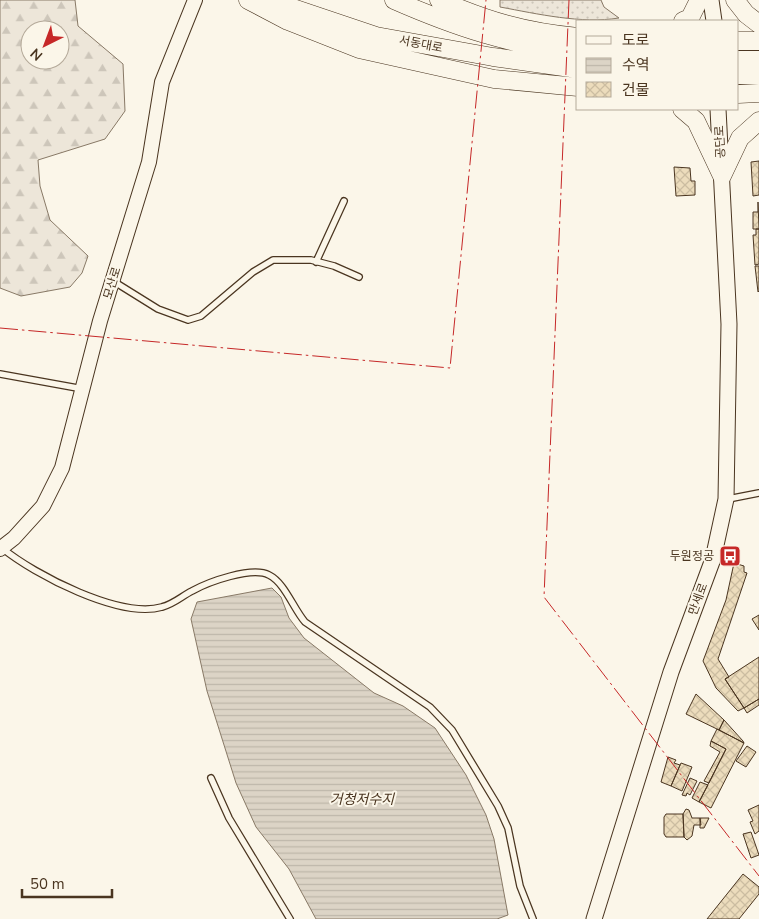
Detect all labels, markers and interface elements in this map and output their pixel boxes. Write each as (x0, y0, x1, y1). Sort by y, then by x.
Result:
north arrow (20, 20, 70, 70)
legend (576, 20, 739, 110)
text: 도로 (622, 30, 650, 50)
street label: 서동대로 (398, 32, 444, 56)
text: N (26, 44, 47, 65)
text: 수역 (622, 55, 650, 75)
text: 건물 (622, 80, 650, 100)
street label: 공단로 (711, 125, 729, 159)
street label: 모산로 (100, 265, 124, 301)
bus stop icon: 두원정공 (718, 544, 742, 568)
place label: 두원정공 (670, 548, 714, 564)
street label: 만세로 (685, 581, 711, 617)
water label: 거청저수지 (330, 790, 395, 809)
scale bar (22, 866, 112, 898)
text: 50 m (30, 874, 65, 894)

